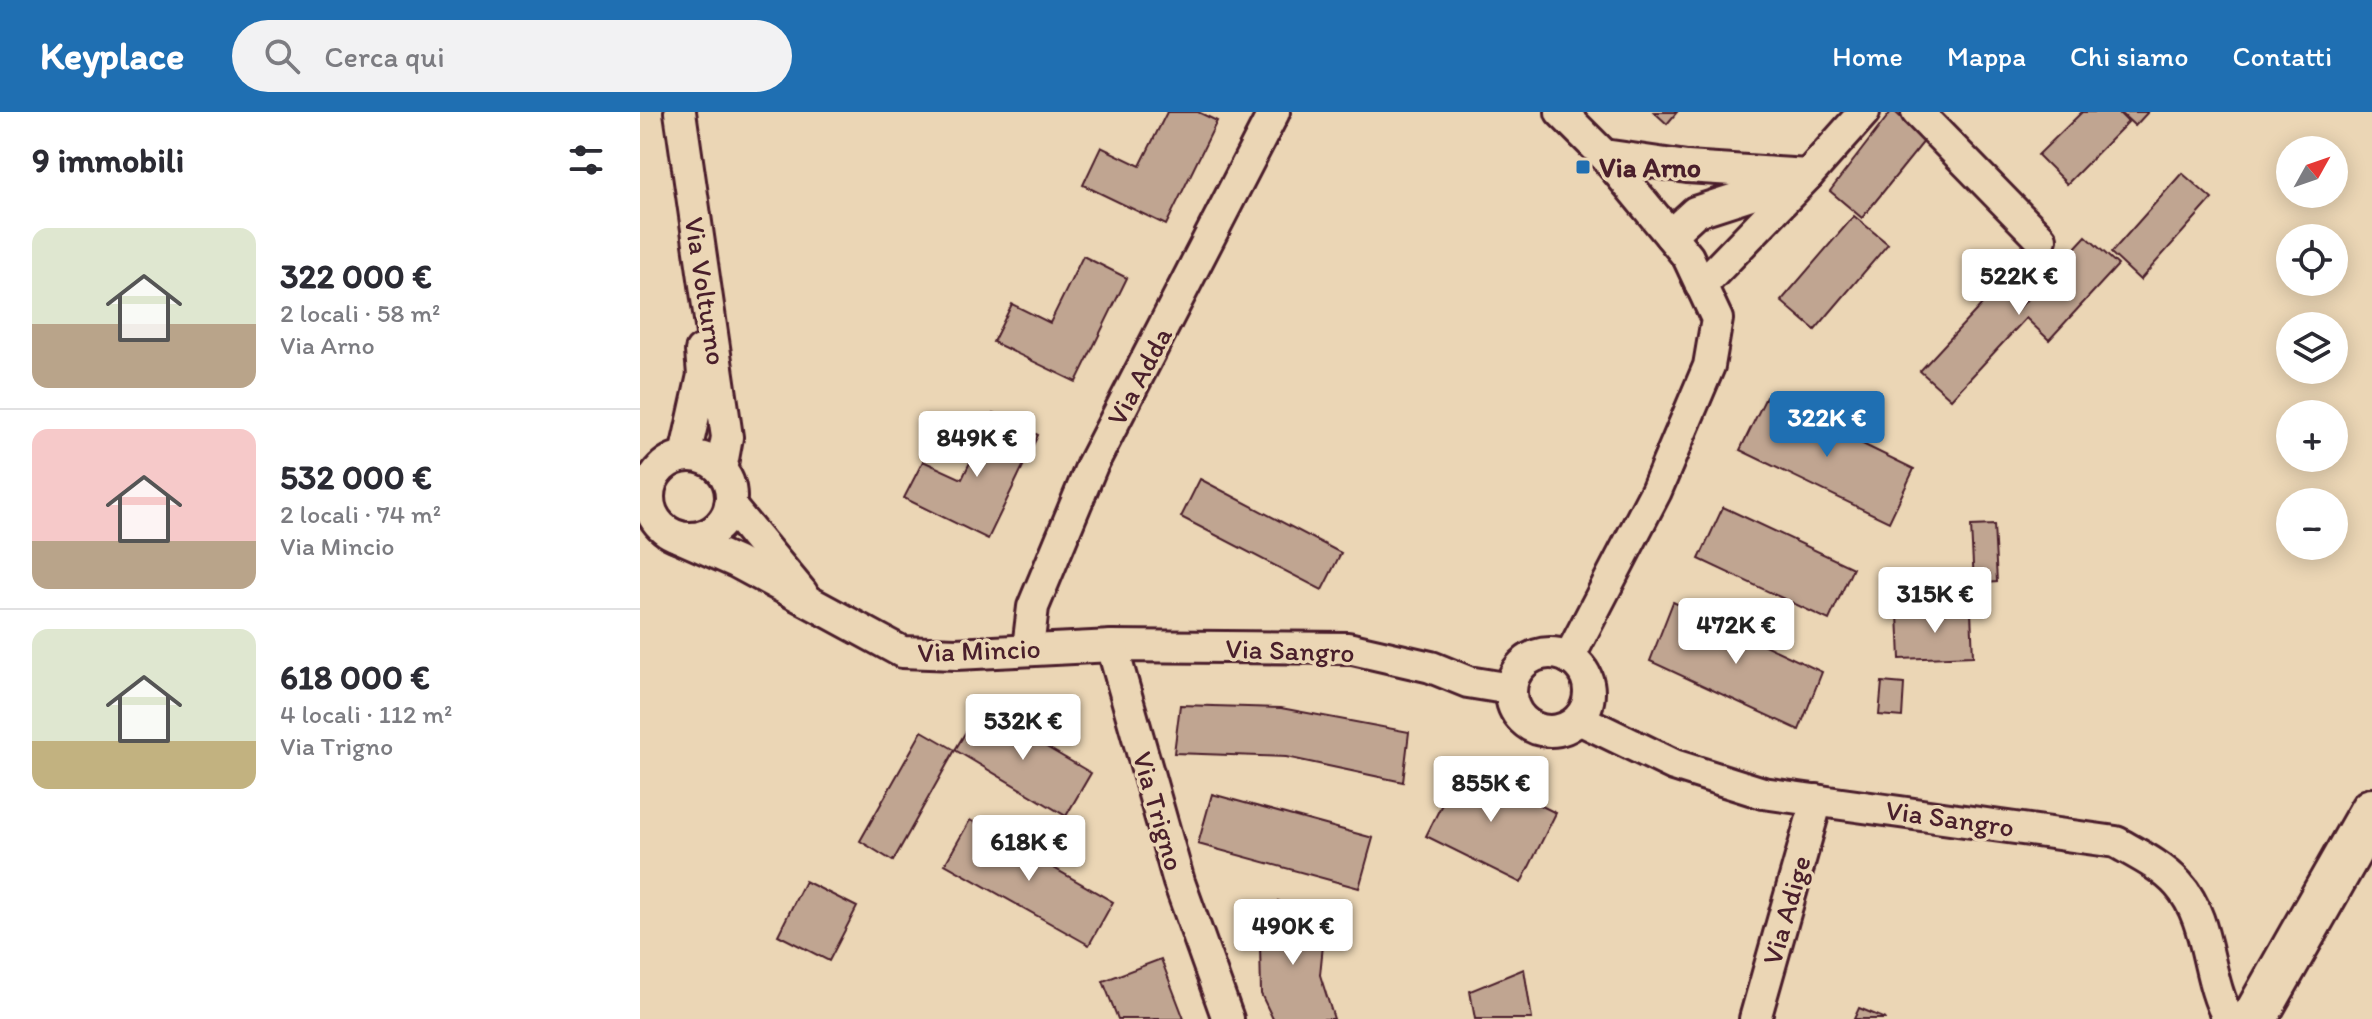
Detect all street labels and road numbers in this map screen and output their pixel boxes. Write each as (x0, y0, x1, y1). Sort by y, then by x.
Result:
street label: Via Volturno (678, 215, 734, 367)
street label: Via Adda (1099, 321, 1179, 431)
street label: Via Mincio (917, 631, 1041, 669)
street label: Via Sangro (1225, 631, 1355, 669)
street label: Via Trigno (1126, 748, 1192, 874)
street label: Via Sangro (1884, 792, 2016, 844)
street label: Via Adige (1754, 852, 1818, 968)

